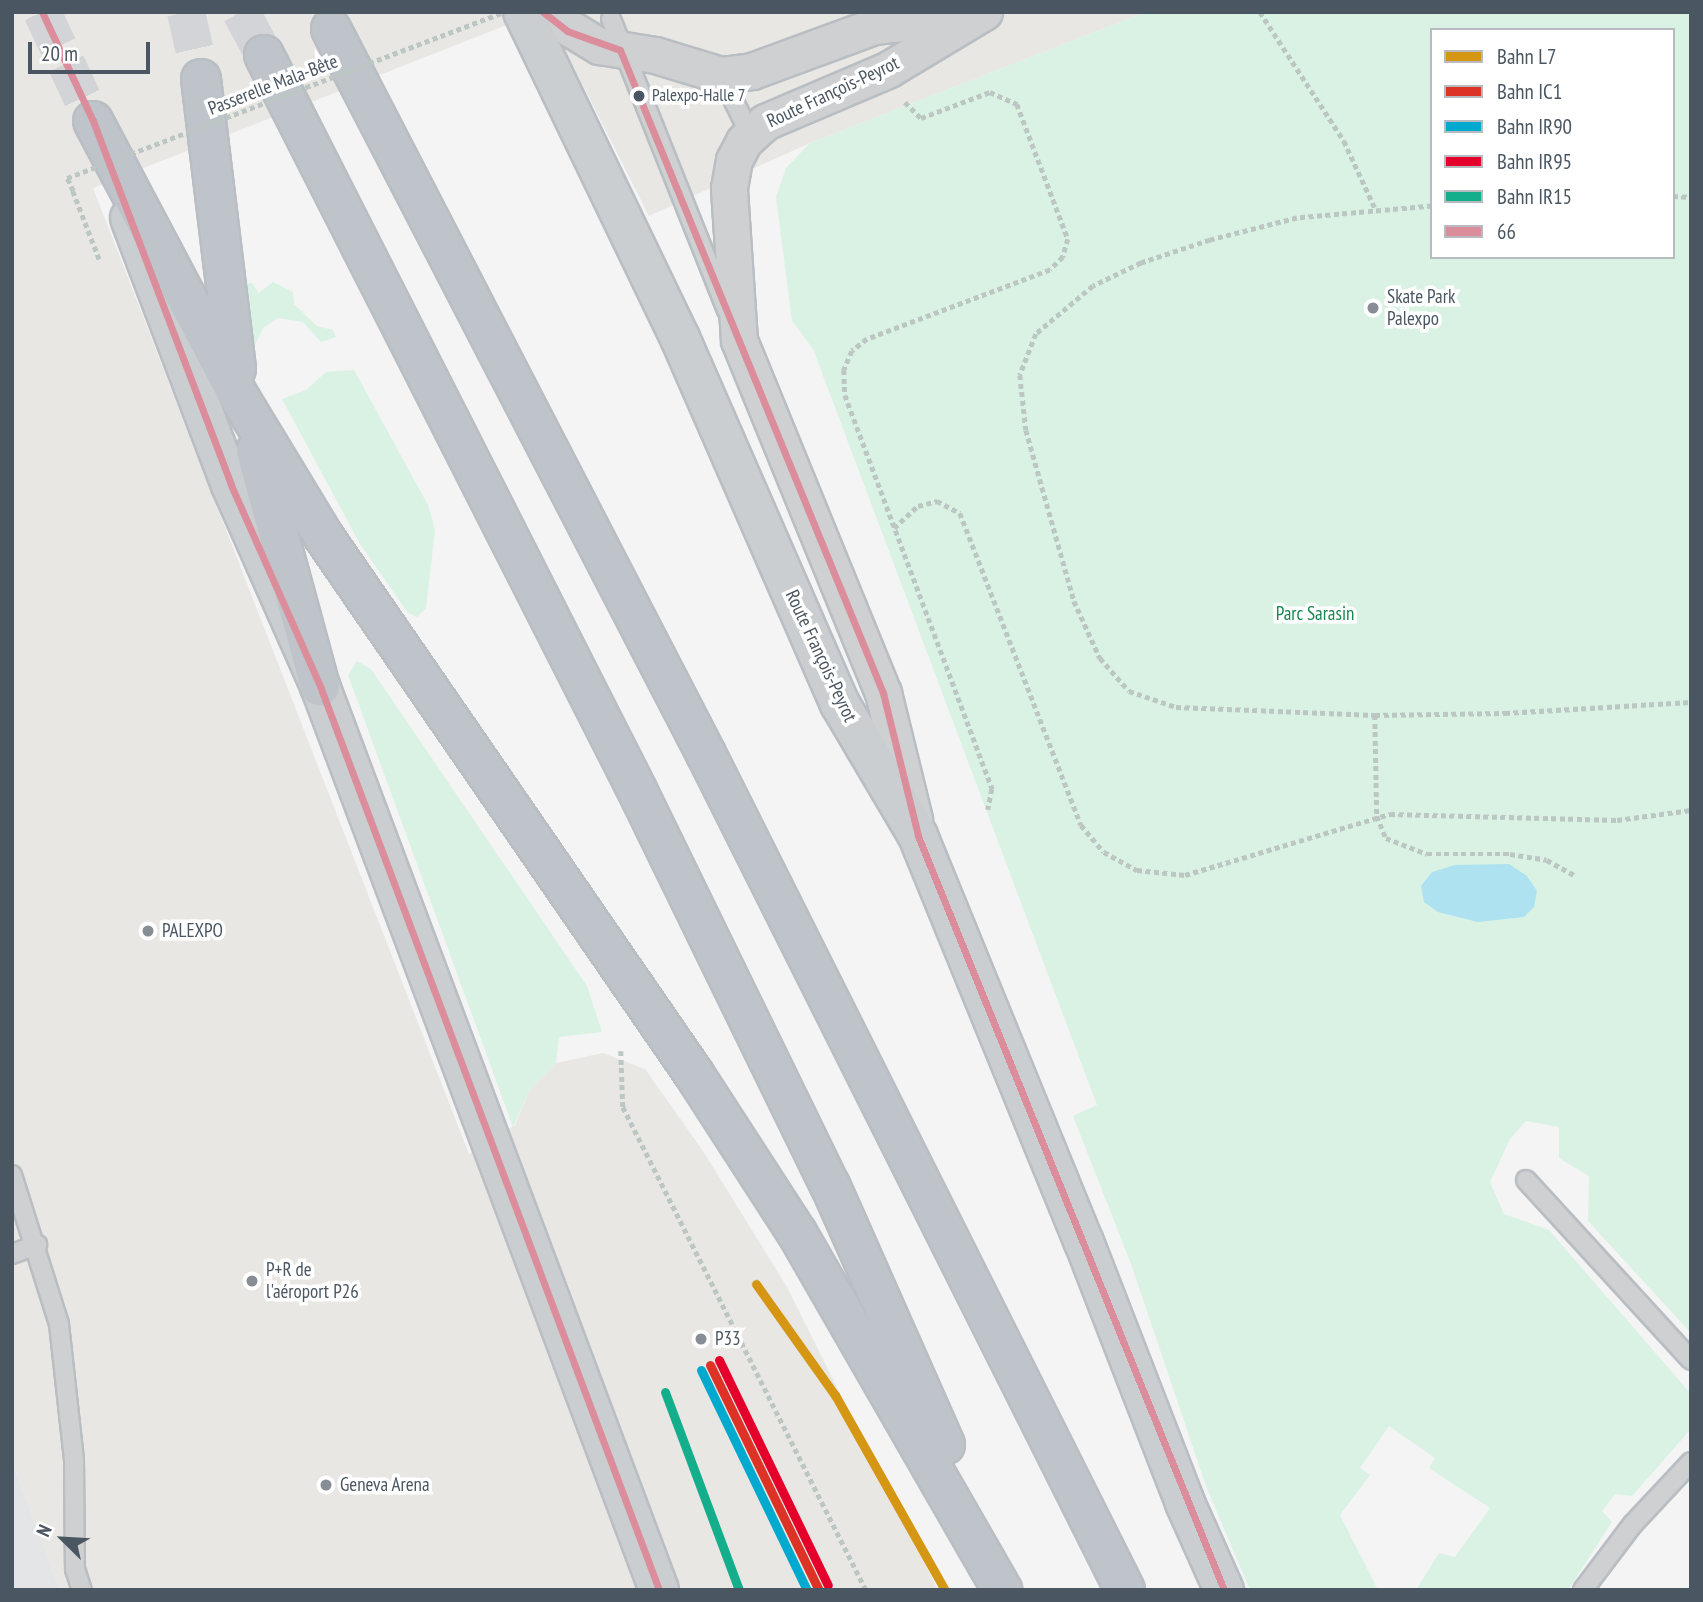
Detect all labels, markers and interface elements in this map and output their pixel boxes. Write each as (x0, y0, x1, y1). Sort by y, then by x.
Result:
scale bar (32, 28, 154, 72)
legend (1430, 28, 1675, 259)
text: 20 m (41, 40, 78, 67)
text: Bahn L7 (1497, 43, 1556, 70)
street label: Passerelle Mala-Bête (205, 50, 341, 120)
street label: Route François-Peyrot (763, 51, 903, 133)
text: Bahn IC1 (1497, 78, 1562, 105)
place label: Palexpo-Halle 7 (652, 86, 745, 106)
marker: Palexpo-Halle 7 (632, 89, 646, 103)
text: Bahn IR90 (1497, 113, 1572, 140)
text: Bahn IR95 (1497, 148, 1572, 175)
text: Bahn IR15 (1497, 183, 1572, 210)
text: 66 (1497, 218, 1516, 245)
place label: Skate Park Palexpo (1387, 286, 1455, 330)
marker: Skate Park Palexpo (1365, 300, 1381, 316)
street label: Route François-Peyrot (780, 586, 862, 726)
park label: Parc Sarasin (1275, 603, 1355, 625)
place label: PALEXPO (162, 920, 223, 942)
marker: PALEXPO (140, 923, 156, 939)
place label: P+R de l'aéroport P26 (266, 1259, 359, 1303)
marker: P+R de l'aéroport P26 (244, 1273, 260, 1289)
place label: P33 (715, 1328, 741, 1350)
marker: P33 (693, 1331, 709, 1347)
place label: Geneva Arena (340, 1474, 430, 1496)
marker: Geneva Arena (318, 1477, 334, 1493)
north arrow (28, 1504, 98, 1574)
text: N (31, 1521, 57, 1540)

